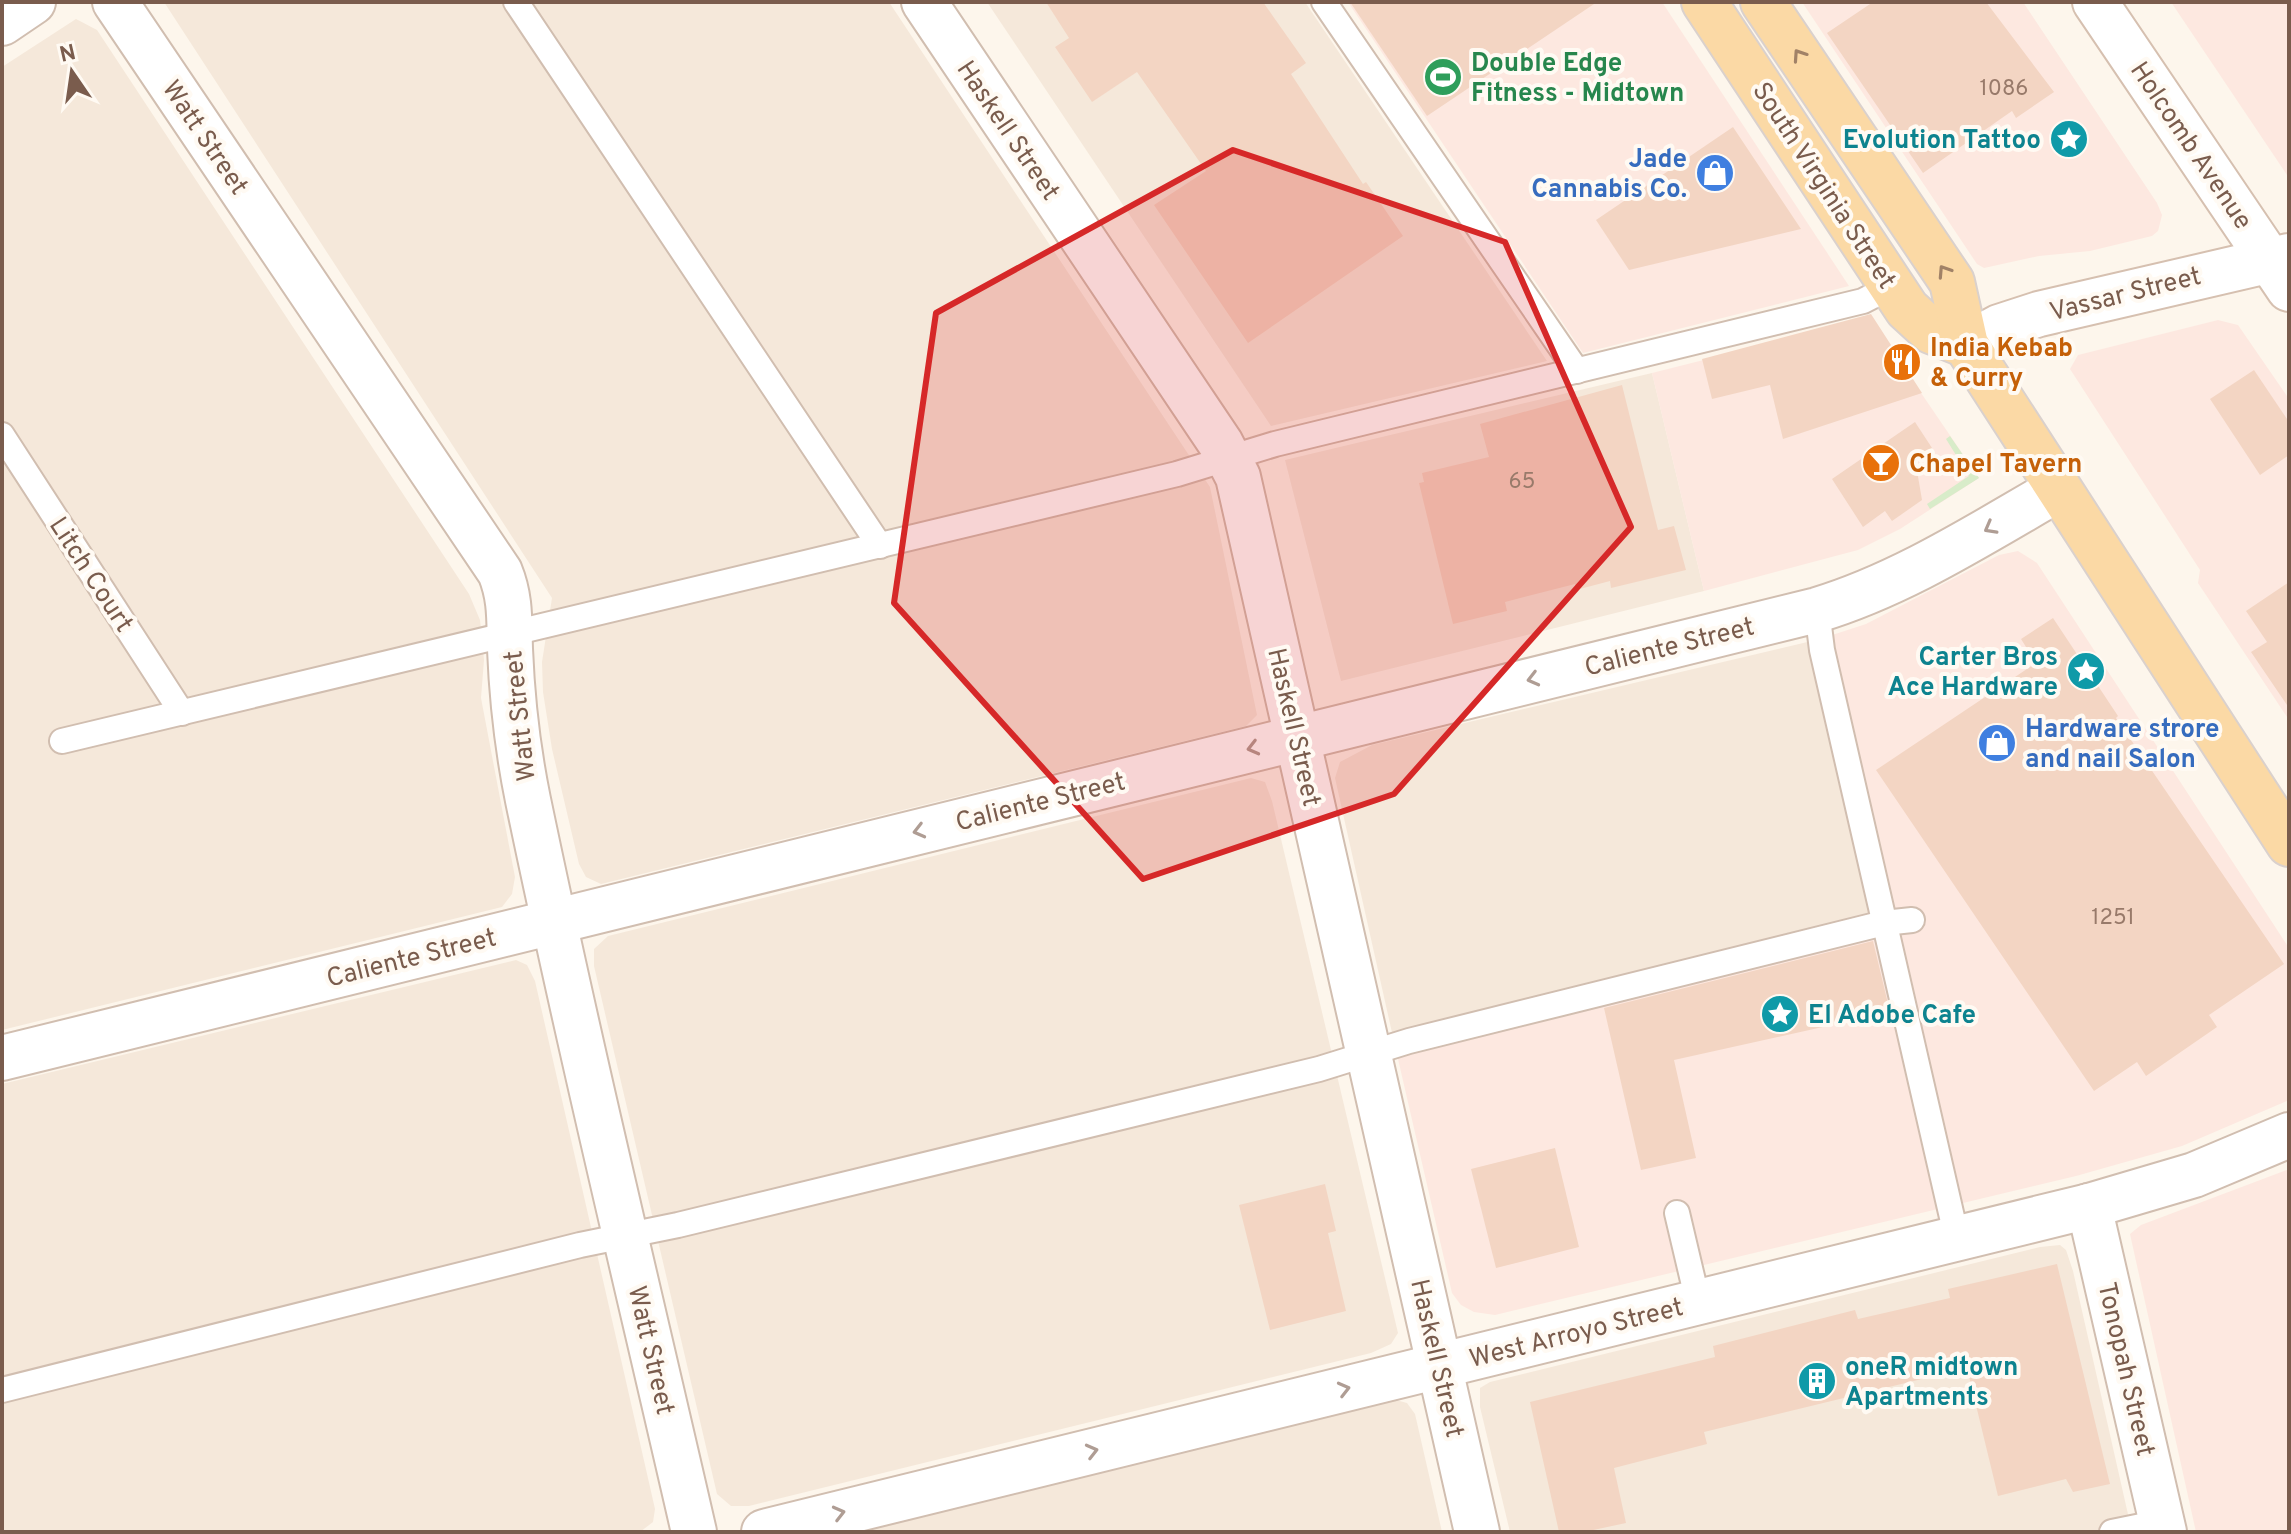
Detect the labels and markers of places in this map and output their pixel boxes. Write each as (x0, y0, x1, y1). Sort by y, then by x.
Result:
place label: Double Edge Fitness - Midtown (1471, 48, 1684, 111)
sports icon: Double Edge Fitness - Midtown (1422, 56, 1464, 98)
place icon: Evolution Tattoo (2048, 118, 2090, 160)
place label: Evolution Tattoo (1843, 125, 2041, 158)
place label: Jade Cannabis Co. (1531, 144, 1687, 207)
shop icon: Jade Cannabis Co. (1694, 152, 1736, 194)
place label: India Kebab & Curry (1930, 333, 2073, 396)
restaurant icon: India Kebab & Curry (1881, 341, 1923, 383)
bar icon: Chapel Tavern (1860, 442, 1902, 484)
place label: Chapel Tavern (1909, 449, 2082, 482)
place label: Carter Bros Ace Hardware (1888, 642, 2058, 705)
place icon: Carter Bros Ace Hardware (2065, 650, 2107, 692)
place label: Hardware strore and nail Salon (2025, 714, 2219, 777)
shop icon: Hardware strore and nail Salon (1976, 722, 2018, 764)
place icon: El Adobe Cafe (1759, 993, 1801, 1035)
place label: El Adobe Cafe (1808, 1000, 1976, 1033)
place label: oneR midtown Apartments (1845, 1352, 2018, 1415)
building icon: oneR midtown Apartments (1796, 1360, 1838, 1402)

